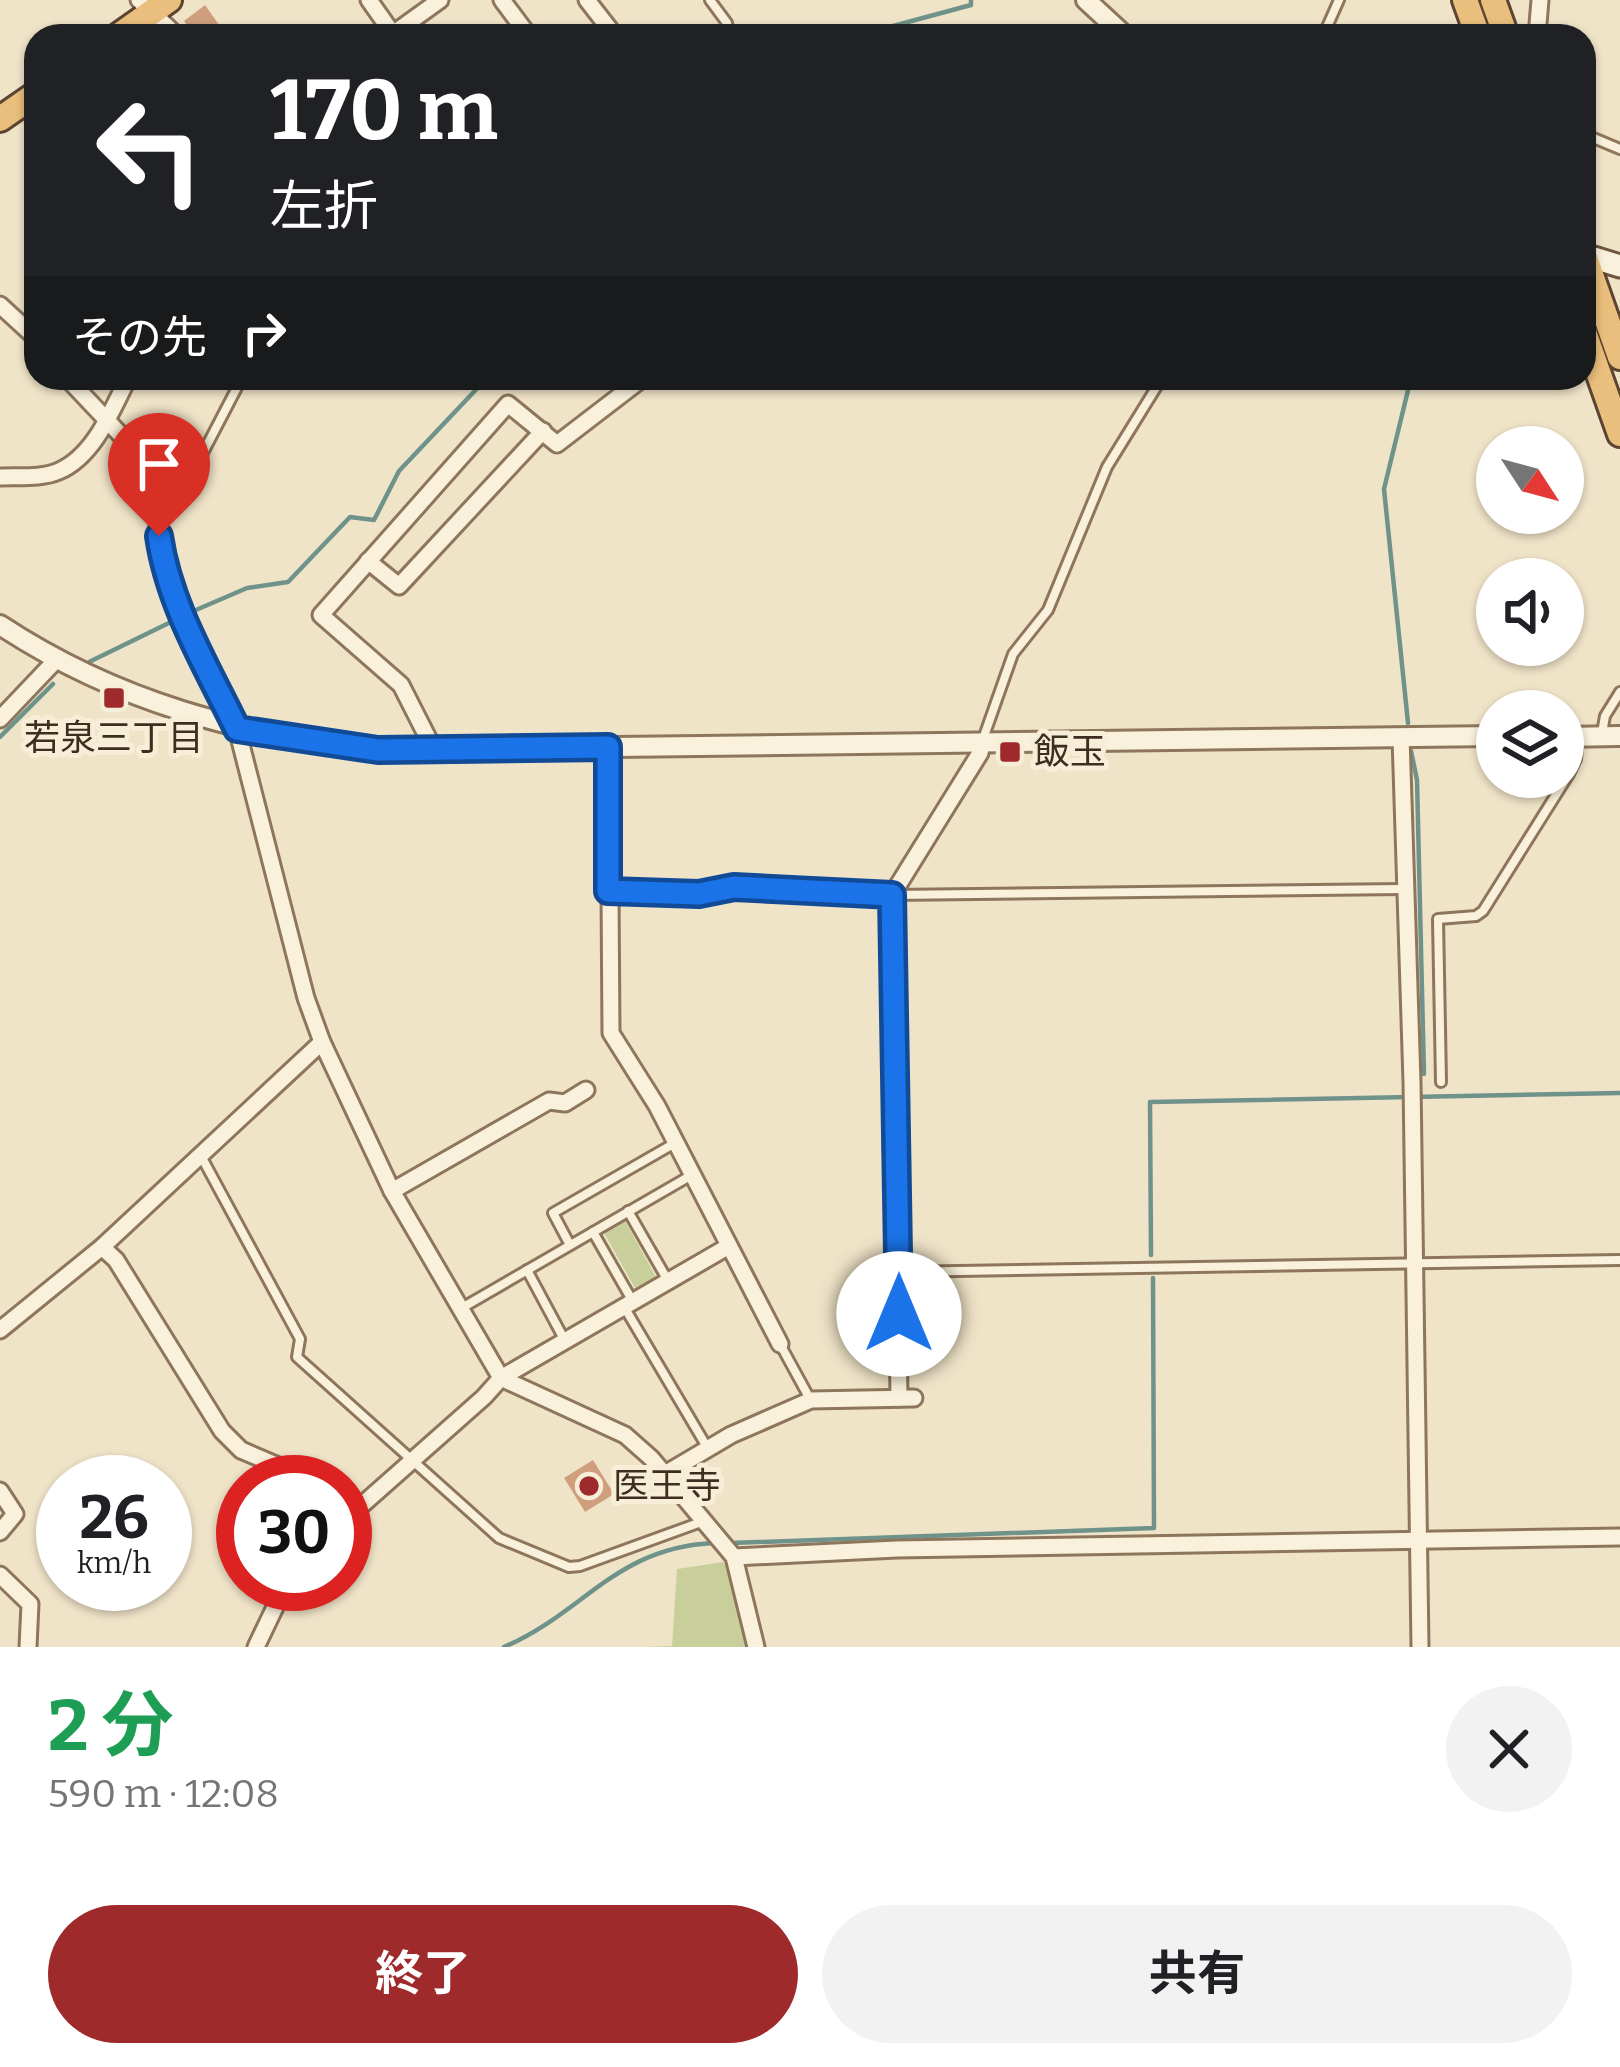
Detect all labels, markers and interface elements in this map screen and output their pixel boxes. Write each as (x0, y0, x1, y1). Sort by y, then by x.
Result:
text: 170 m (270, 60, 498, 161)
icon: left (72, 72, 228, 228)
text: 左折 (270, 175, 378, 239)
icon: right (231, 300, 297, 366)
text: その先 (72, 311, 207, 365)
pin (108, 413, 210, 536)
north arrow (1476, 426, 1584, 534)
map controls (1476, 426, 1584, 798)
icon: arrive (126, 431, 192, 497)
button: sound (1476, 558, 1584, 666)
marker: 若泉三丁目 (101, 685, 127, 711)
button: layers (1476, 690, 1584, 798)
place label: 若泉三丁目 (24, 716, 204, 760)
place label: 飯玉 (1034, 730, 1106, 774)
marker: 飯玉 (997, 739, 1023, 765)
position arrow (836, 1251, 962, 1377)
speed limit sign: 30 (216, 1455, 372, 1611)
place label: 医王寺 (613, 1464, 721, 1508)
marker: 医王寺 (576, 1473, 602, 1499)
text: 26 (79, 1482, 149, 1554)
text: km/h (77, 1545, 151, 1581)
text: 2 分 (48, 1683, 174, 1769)
button: close (1446, 1686, 1572, 1812)
text: 590 m · 12:08 (48, 1771, 279, 1817)
button: 終了 (48, 1905, 798, 2043)
button: 共有 (822, 1905, 1572, 2043)

